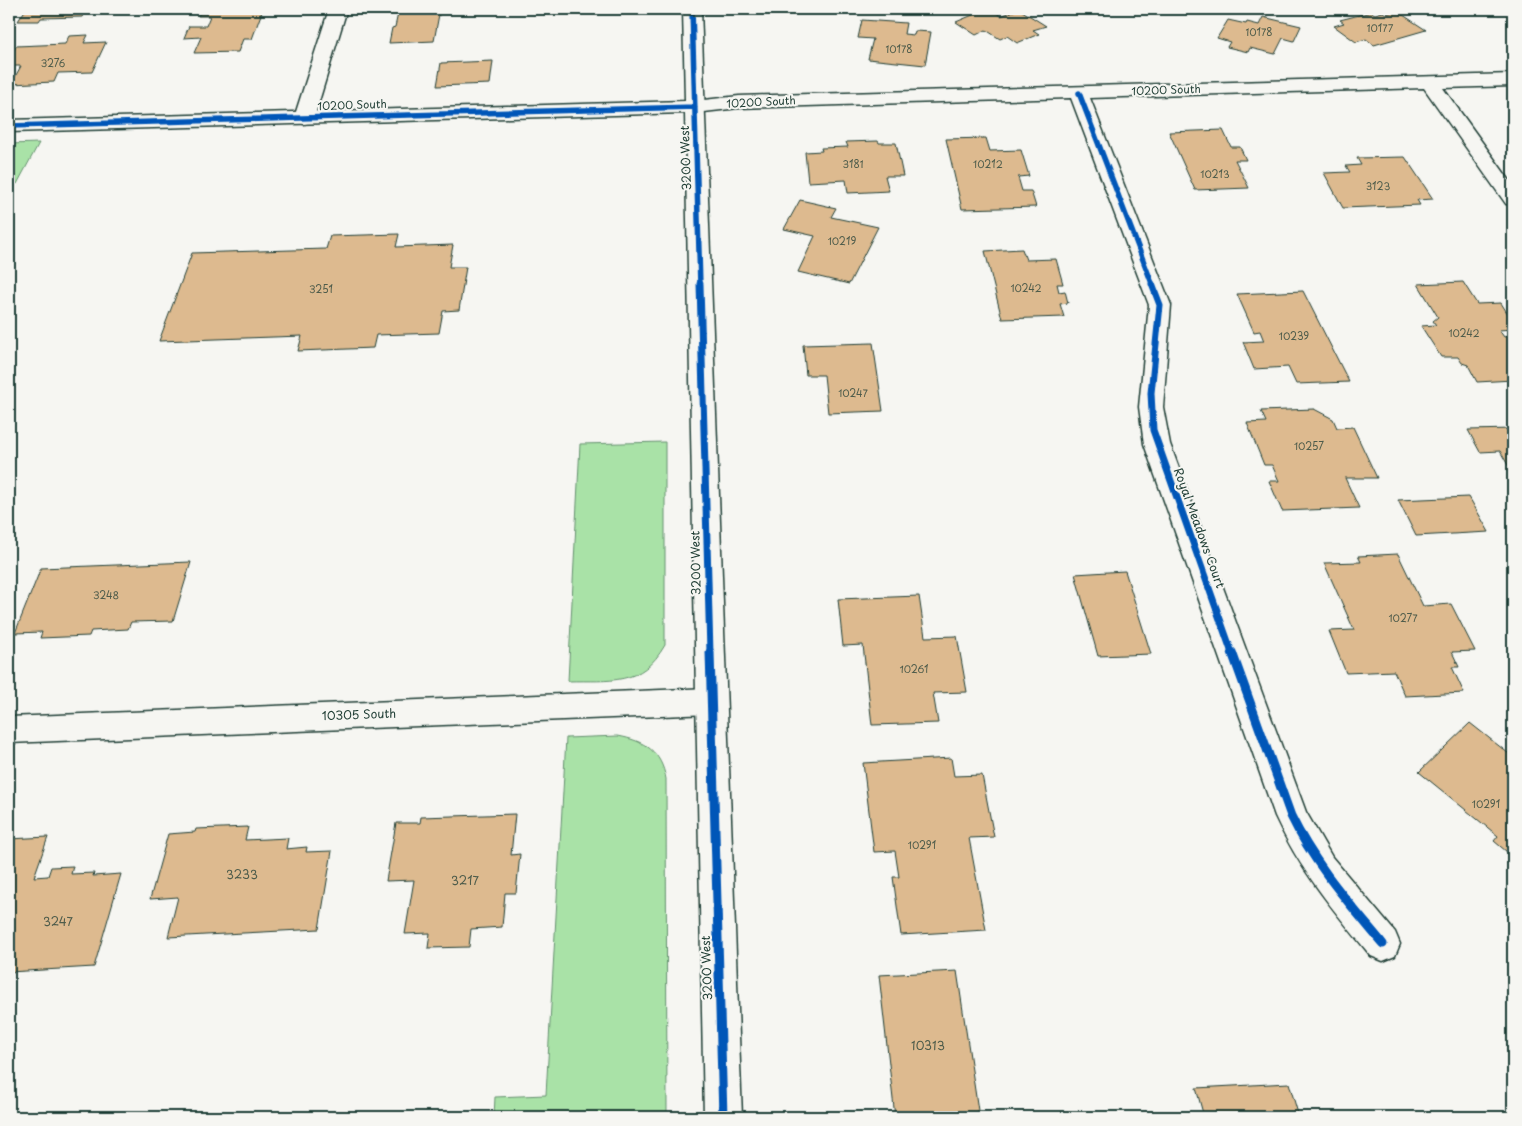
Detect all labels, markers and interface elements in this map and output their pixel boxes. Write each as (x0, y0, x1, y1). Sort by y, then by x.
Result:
house number: 10177 (1367, 20, 1394, 35)
house number: 10178 (1245, 24, 1273, 39)
house number: 10178 (885, 41, 913, 56)
house number: 3276 (41, 55, 65, 70)
street label: 10200 South (1131, 80, 1201, 99)
street label: 10200 South (726, 91, 796, 112)
street label: 10200 South (317, 95, 387, 114)
street label: 3200 West (675, 125, 695, 191)
house number: 3181 (843, 156, 864, 171)
house number: 10212 (973, 156, 1003, 171)
house number: 10213 (1200, 166, 1230, 181)
house number: 3123 (1366, 178, 1391, 193)
house number: 10219 (828, 233, 856, 248)
house number: 10242 (1010, 280, 1042, 295)
house number: 3251 (309, 281, 333, 296)
house number: 10242 (1448, 325, 1480, 340)
house number: 10239 (1279, 328, 1309, 343)
house number: 10247 (838, 385, 869, 400)
house number: 10257 (1294, 438, 1324, 453)
street label: Royal Meadows Court (1170, 465, 1230, 590)
street label: 3200 West (685, 530, 705, 596)
house number: 3248 (93, 587, 119, 602)
house number: 10277 (1389, 610, 1418, 625)
house number: 10261 (899, 661, 929, 676)
street label: 10305 South (322, 704, 396, 724)
house number: 10291 (1472, 796, 1500, 811)
house number: 10291 (908, 837, 936, 852)
house number: 3233 (226, 865, 258, 883)
house number: 3217 (451, 871, 480, 889)
house number: 3247 (43, 912, 74, 930)
street label: 3200 West (696, 935, 716, 1001)
house number: 10313 (911, 1036, 945, 1054)

